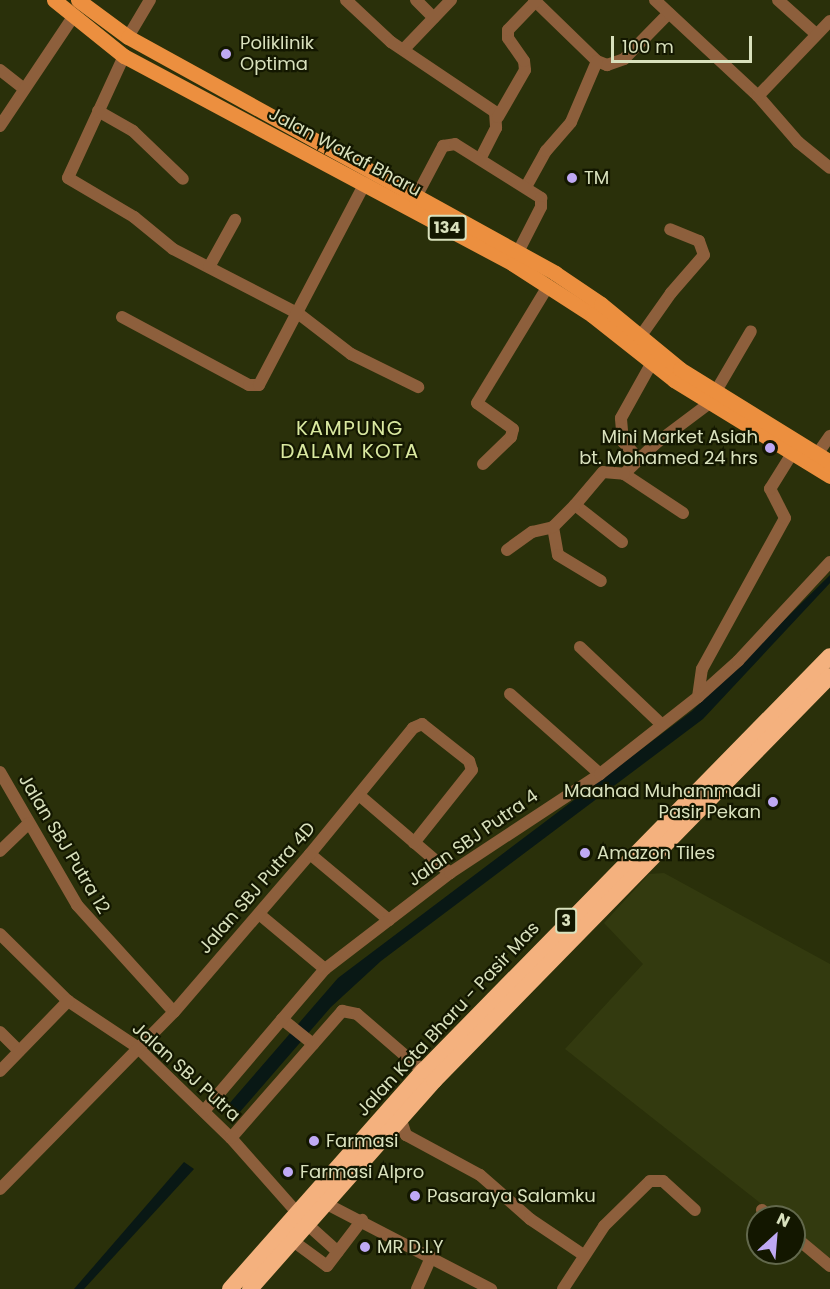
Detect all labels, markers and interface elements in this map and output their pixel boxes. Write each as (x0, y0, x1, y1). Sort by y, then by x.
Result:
scale bar (614, 24, 755, 62)
place label: Poliklinik Optima (240, 33, 314, 76)
text: 100 m (622, 34, 674, 59)
marker: Poliklinik Optima (217, 45, 235, 63)
street label: Jalan Wakaf Bharu (265, 103, 425, 201)
place label: TM (584, 167, 609, 189)
marker: TM (565, 171, 579, 185)
road number: 134 (428, 215, 466, 241)
district label: KAMPUNG DALAM KOTA (280, 417, 420, 464)
place label: Mini Market Asiah bt. Mohamed 24 hrs (579, 427, 758, 470)
marker: Mini Market Asiah bt. Mohamed 24 hrs (763, 441, 777, 455)
street label: Jalan SBJ Putra 12 (14, 770, 114, 918)
place label: Maahad Muhammadi Pasir Pekan (564, 781, 761, 824)
street label: Jalan SBJ Putra 4 (404, 785, 542, 891)
marker: Maahad Muhammadi Pasir Pekan (766, 795, 780, 809)
street label: Jalan SBJ Putra 4D (194, 818, 320, 958)
place label: Amazon Tiles (597, 842, 715, 864)
marker: Amazon Tiles (578, 846, 592, 860)
road number: 3 (554, 908, 578, 934)
street label: Jalan Kota Bharu - Pasir Mas (352, 917, 544, 1121)
street label: Jalan SBJ Putra (128, 1018, 244, 1126)
place label: Farmasi (326, 1130, 398, 1152)
marker: Farmasi (307, 1134, 321, 1148)
place label: Farmasi Alpro (300, 1161, 424, 1183)
marker: Farmasi Alpro (281, 1165, 295, 1179)
place label: Pasaraya Salamku (427, 1185, 596, 1207)
marker: Pasaraya Salamku (408, 1189, 422, 1203)
north arrow (746, 1205, 806, 1265)
text: N (773, 1207, 794, 1233)
place label: MR D.I.Y (377, 1236, 443, 1258)
marker: MR D.I.Y (358, 1240, 372, 1254)

